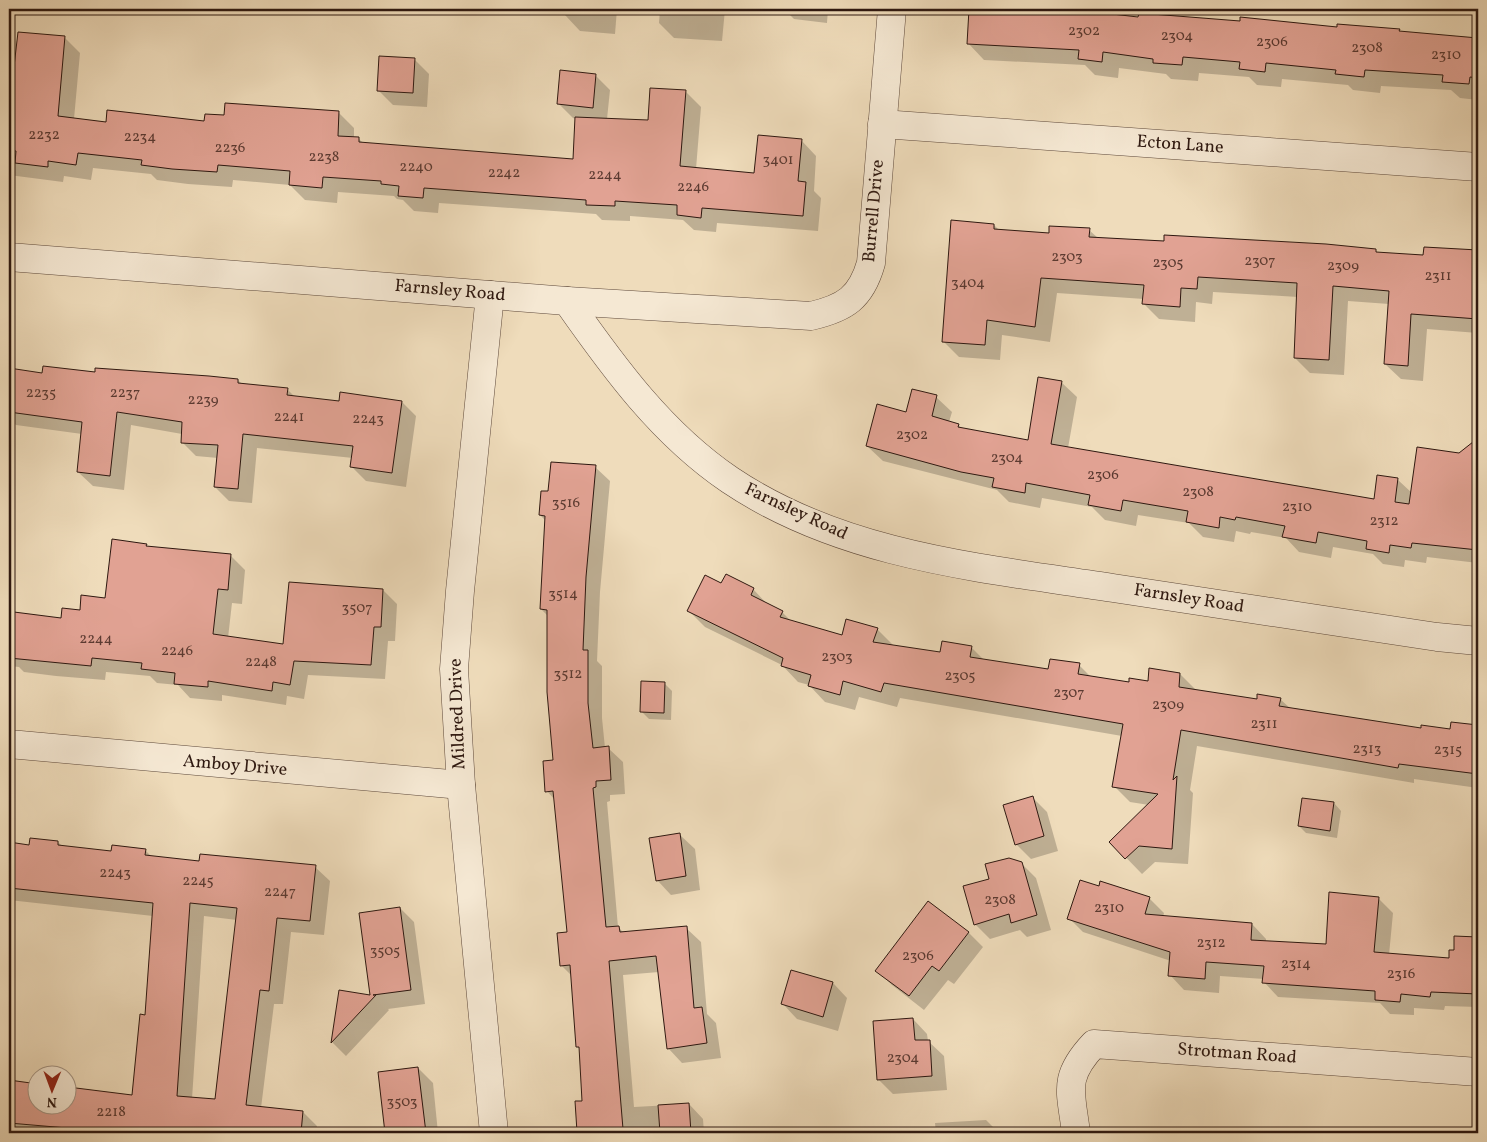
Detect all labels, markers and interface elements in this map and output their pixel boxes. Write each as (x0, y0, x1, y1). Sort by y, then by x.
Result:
house number: 2302 (1068, 21, 1100, 42)
house number: 2304 (1161, 26, 1193, 47)
house number: 2306 (1256, 32, 1288, 53)
house number: 2308 (1351, 38, 1383, 59)
house number: 2310 (1431, 45, 1461, 66)
house number: 2232 (28, 125, 60, 146)
house number: 2234 (124, 127, 156, 148)
street label: Ecton Lane (1136, 129, 1224, 161)
house number: 2236 (215, 138, 245, 159)
house number: 2238 (309, 147, 339, 168)
house number: 3401 (762, 150, 794, 171)
house number: 2240 (399, 157, 433, 178)
street label: Burrell Drive (857, 158, 891, 264)
house number: 2242 (488, 163, 520, 184)
house number: 2244 (588, 165, 622, 186)
house number: 2246 (677, 177, 709, 198)
house number: 2303 (1051, 247, 1083, 268)
house number: 2307 (1244, 251, 1276, 272)
house number: 2305 (1152, 253, 1184, 274)
house number: 2309 (1327, 256, 1359, 277)
house number: 2311 (1425, 266, 1451, 287)
house number: 3404 (951, 273, 985, 294)
street label: Farnsley Road (393, 274, 507, 308)
house number: 2235 (26, 383, 56, 404)
house number: 2237 (110, 383, 140, 404)
house number: 2239 (188, 390, 219, 411)
house number: 2241 (274, 407, 304, 428)
house number: 2243 (352, 409, 384, 430)
house number: 2302 (896, 425, 928, 446)
house number: 2304 (991, 448, 1023, 469)
house number: 2306 (1087, 465, 1119, 486)
street label: Farnsley Road (740, 477, 852, 547)
house number: 2308 (1182, 482, 1214, 503)
house number: 3516 (552, 493, 580, 514)
house number: 2310 (1282, 497, 1312, 518)
house number: 2312 (1369, 511, 1399, 532)
street label: Farnsley Road (1132, 578, 1246, 620)
house number: 3514 (548, 584, 578, 605)
house number: 3507 (342, 598, 372, 619)
house number: 2244 (79, 629, 113, 650)
house number: 2246 (161, 641, 193, 662)
house number: 2303 (821, 647, 853, 668)
house number: 2248 (245, 652, 277, 673)
street label: Mildred Drive (444, 658, 472, 770)
house number: 3512 (554, 664, 582, 685)
house number: 2305 (944, 666, 976, 687)
house number: 2307 (1053, 683, 1085, 704)
house number: 2309 (1152, 695, 1184, 716)
house number: 2311 (1251, 714, 1277, 735)
house number: 2313 (1353, 739, 1381, 760)
house number: 2315 (1434, 740, 1462, 761)
street label: Amboy Drive (182, 749, 288, 783)
house number: 2243 (99, 863, 131, 884)
house number: 2245 (182, 871, 214, 892)
house number: 2247 (264, 882, 296, 903)
house number: 2308 (984, 890, 1016, 911)
house number: 2310 (1094, 898, 1124, 919)
house number: 2312 (1196, 933, 1226, 954)
house number: 3505 (370, 941, 400, 962)
house number: 2306 (902, 946, 934, 967)
house number: 2314 (1281, 954, 1311, 975)
house number: 2316 (1387, 964, 1415, 985)
street label: Strotman Road (1176, 1037, 1298, 1071)
house number: 2304 (887, 1048, 919, 1069)
north arrow (28, 1064, 78, 1114)
text: N (47, 1092, 57, 1111)
house number: 3503 (387, 1092, 417, 1113)
house number: 2218 (96, 1102, 126, 1123)

